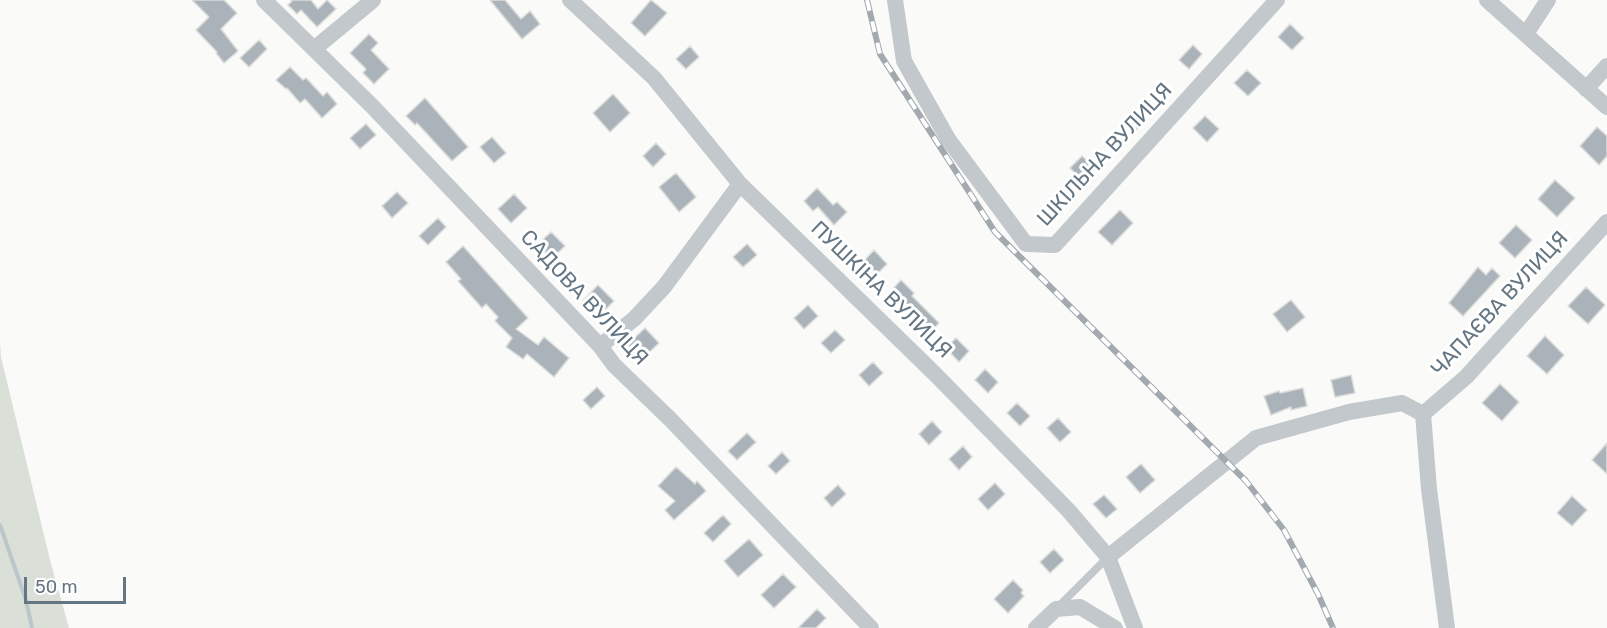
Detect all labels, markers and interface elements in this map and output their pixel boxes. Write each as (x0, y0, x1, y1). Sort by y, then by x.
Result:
street label: ШКІЛЬНА ВУЛИЦЯ (1032, 78, 1178, 232)
street label: ПУШКІНА ВУЛИЦЯ (805, 216, 957, 364)
street label: САДОВА ВУЛИЦЯ (515, 225, 653, 371)
street label: ЧАПАЄВА ВУЛИЦЯ (1426, 226, 1574, 382)
scale bar (27, 565, 129, 603)
text: 50 m (35, 576, 78, 598)

